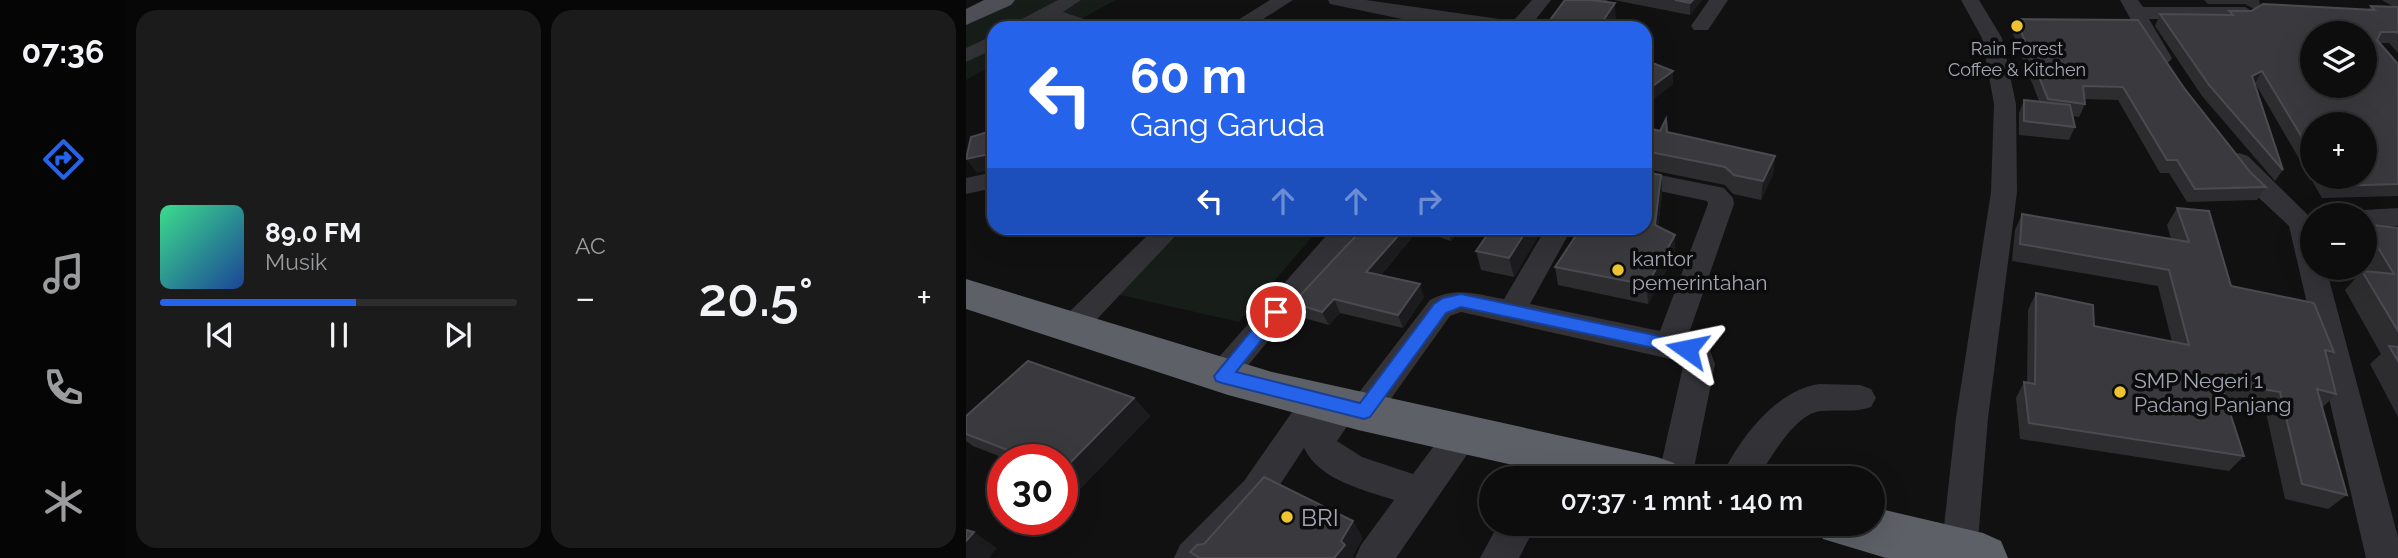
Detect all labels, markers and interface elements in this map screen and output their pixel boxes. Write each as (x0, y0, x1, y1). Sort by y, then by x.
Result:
marker: Rain Forest Coffee & Kitchen (2009, 18, 2025, 34)
map controls (2300, 21, 2377, 280)
button: layers (2300, 21, 2377, 98)
text: 07:36 (22, 33, 104, 70)
place label: Rain Forest Coffee & Kitchen (1948, 38, 2086, 80)
text: 60 m (1130, 47, 1247, 104)
icon: left (1015, 49, 1106, 140)
text: Gang Garuda (1130, 106, 1325, 143)
button: + (2300, 112, 2377, 189)
icon: directions (39, 135, 88, 184)
icon: left (1191, 182, 1229, 220)
icon: ahead (1264, 182, 1302, 220)
icon: ahead (1337, 182, 1375, 220)
icon: right (1410, 182, 1448, 220)
button: − (2300, 203, 2377, 280)
text: 89.0 FM (265, 218, 362, 248)
text: AC (575, 232, 606, 259)
place label: kantor pemerintahan (1632, 246, 1767, 295)
text: Musik (265, 248, 327, 275)
icon: music (39, 249, 88, 298)
marker: kantor pemerintahan (1610, 262, 1626, 278)
text: 20.5° (699, 267, 813, 328)
text: − (575, 275, 595, 320)
text: + (916, 275, 932, 320)
pin (1246, 282, 1306, 342)
icon: arrive (1257, 293, 1295, 331)
position arrow (1650, 312, 1724, 386)
icon: previous (201, 316, 239, 354)
icon: pause (320, 316, 358, 354)
icon: next (439, 316, 477, 354)
icon: phone (39, 363, 88, 412)
place label: SMP Negeri 1 Padang Panjang (2134, 368, 2292, 417)
marker: SMP Negeri 1 Padang Panjang (2112, 384, 2128, 400)
speed limit sign: 30 (987, 444, 1078, 535)
icon: climate (39, 477, 88, 526)
text: 07:37 · 1 mnt · 140 m (1561, 486, 1803, 516)
place label: BRI (1301, 503, 1339, 532)
marker: BRI (1279, 509, 1295, 525)

